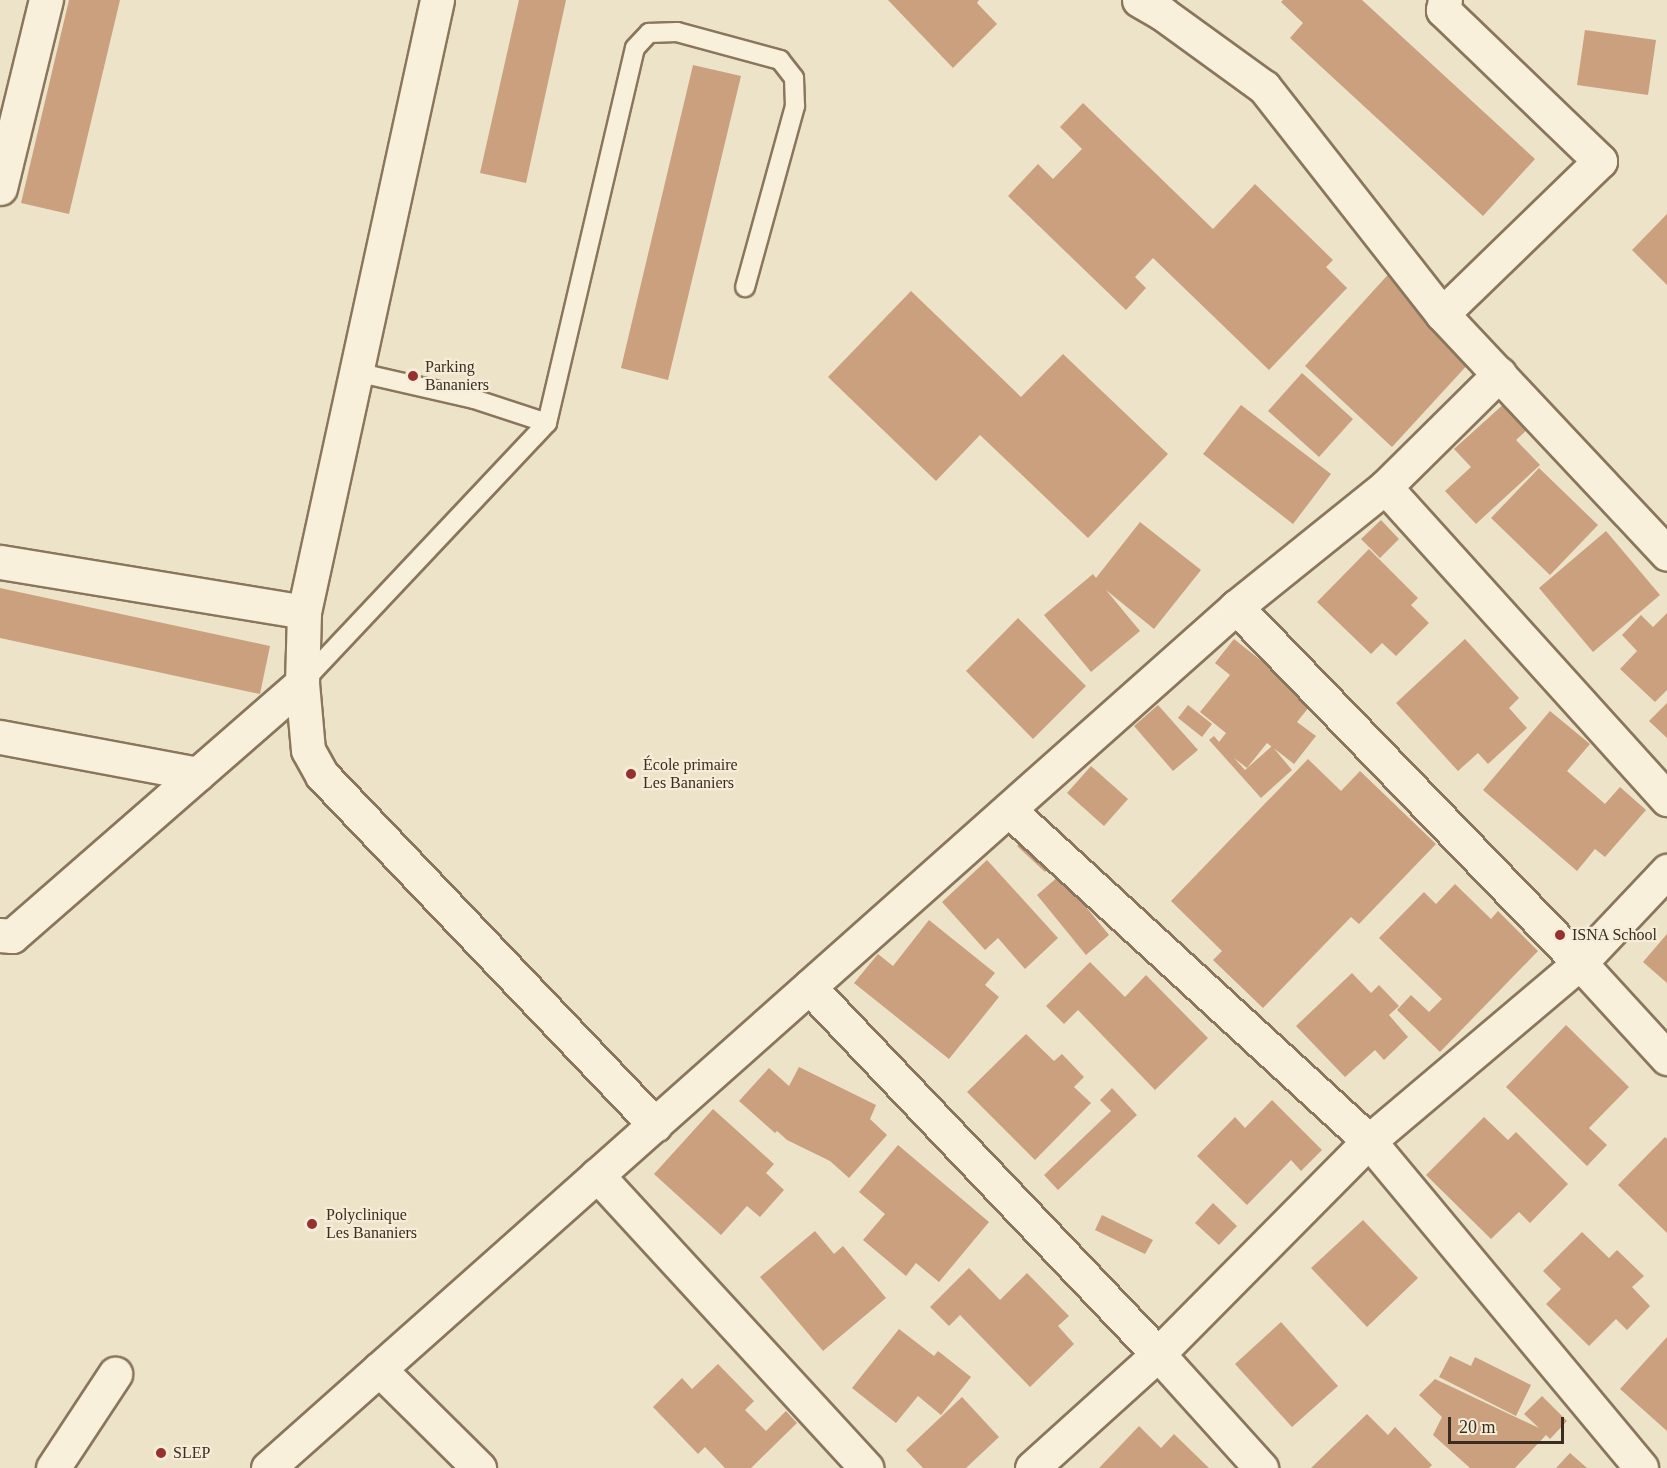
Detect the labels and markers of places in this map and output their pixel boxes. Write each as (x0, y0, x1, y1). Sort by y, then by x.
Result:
place label: Parking Bananiers (425, 357, 489, 395)
marker: Parking Bananiers (406, 369, 420, 383)
place label: École primaire Les Bananiers (643, 755, 738, 793)
marker: École primaire Les Bananiers (624, 767, 638, 781)
place label: ISNA School (1572, 925, 1658, 945)
marker: ISNA School (1553, 928, 1567, 942)
place label: Polyclinique Les Bananiers (326, 1205, 417, 1243)
marker: Polyclinique Les Bananiers (303, 1215, 321, 1233)
place label: SLEP (173, 1443, 210, 1463)
marker: SLEP (154, 1446, 168, 1460)

